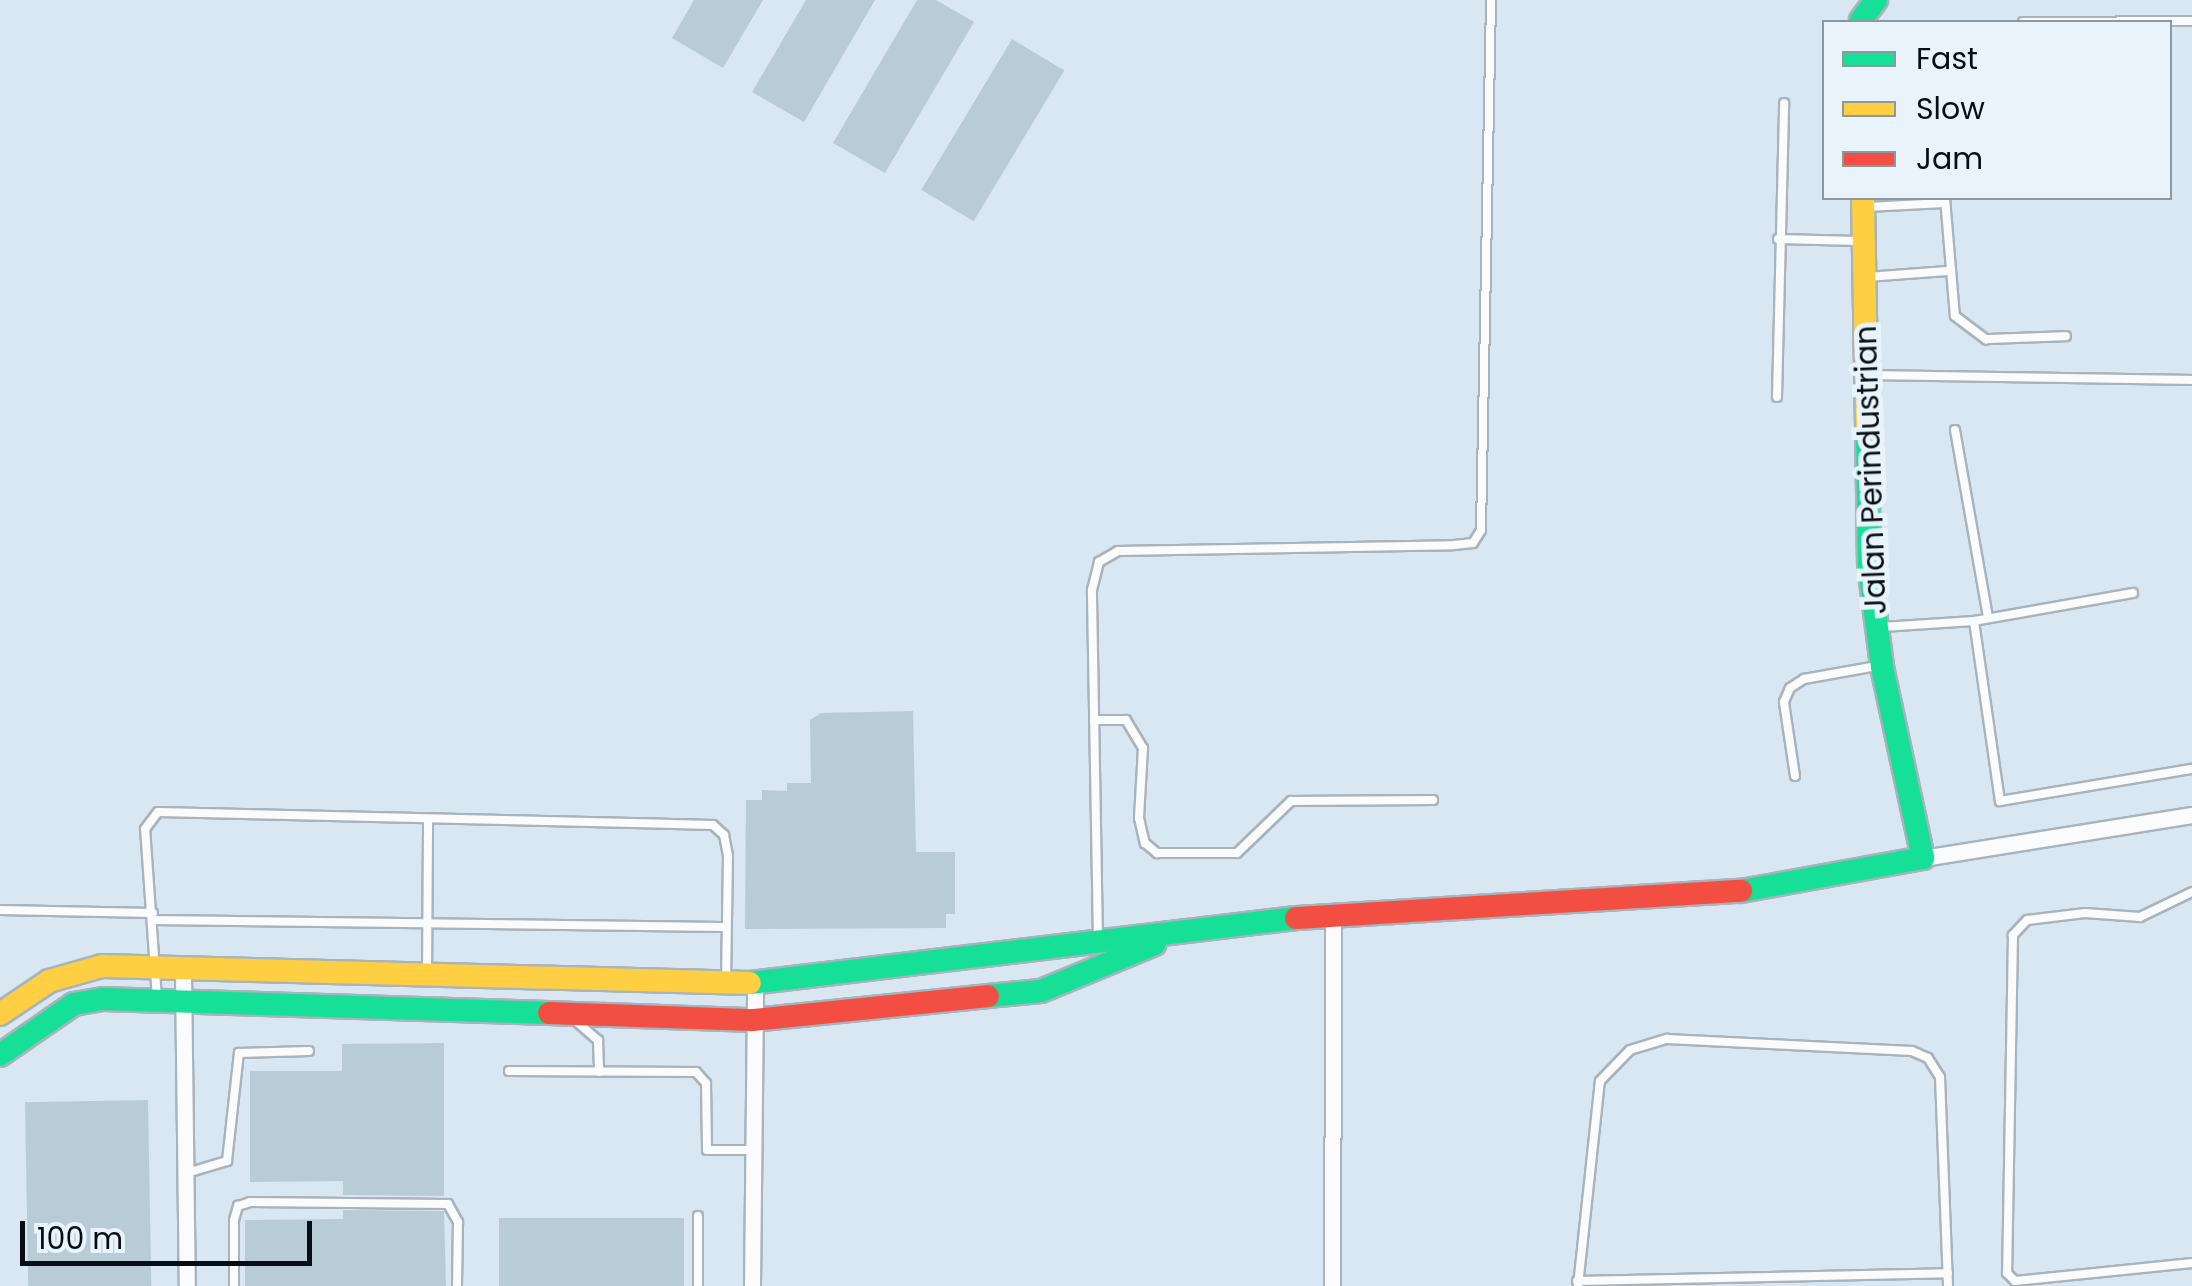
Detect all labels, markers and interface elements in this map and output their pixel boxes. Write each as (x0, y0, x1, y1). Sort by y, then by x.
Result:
legend (1822, 20, 2172, 200)
text: Fast (1916, 37, 1978, 80)
text: Slow (1916, 87, 1985, 130)
text: Jam (1916, 137, 1983, 180)
street label: Jalan Perindustrian (1848, 325, 1894, 615)
scale bar (25, 1201, 318, 1263)
text: 100 m (37, 1217, 123, 1260)

